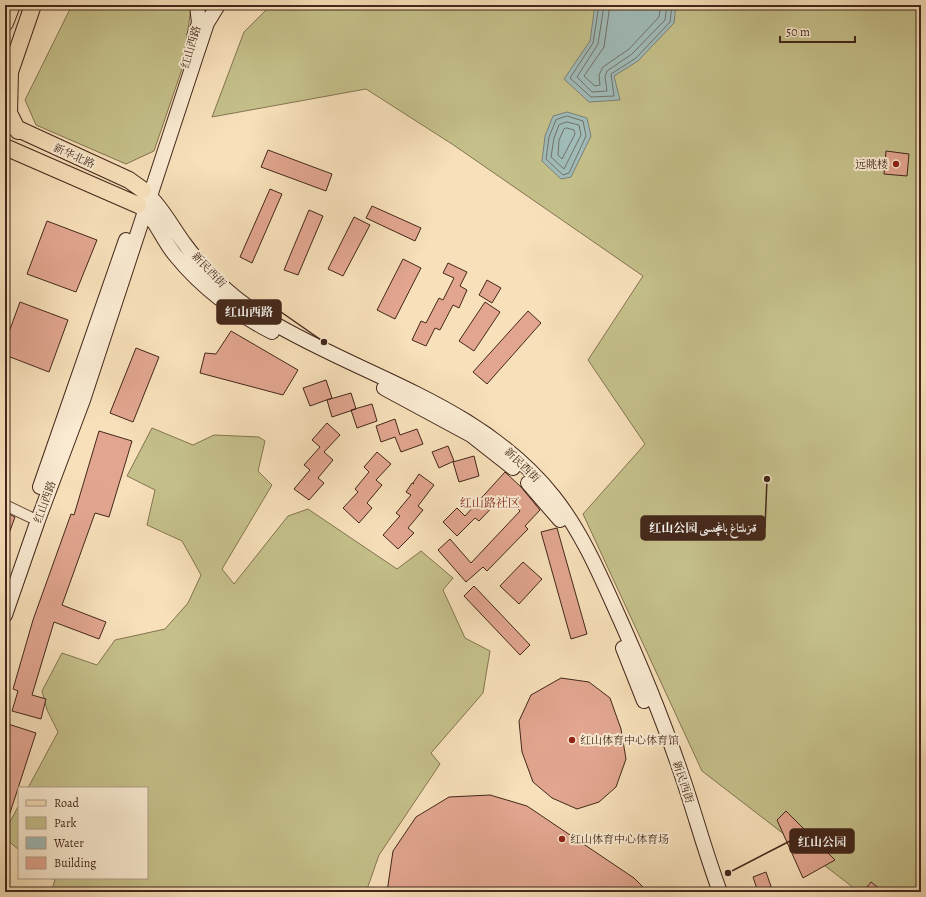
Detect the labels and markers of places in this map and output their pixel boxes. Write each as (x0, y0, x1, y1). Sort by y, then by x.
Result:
place label: 远眺楼 (855, 157, 888, 172)
marker: 远眺楼 (891, 159, 901, 169)
callout: 红山西路 (217, 300, 281, 324)
callout: 红山公园 قىزىلتاغ باغچىسى (641, 516, 765, 540)
place label: 红山体育中心体育馆 (580, 733, 679, 748)
marker: 红山体育中心体育馆 (567, 735, 577, 745)
callout: 红山公园 (790, 829, 854, 853)
place label: 红山体育中心体育场 (570, 832, 669, 847)
marker: 红山体育中心体育场 (557, 834, 567, 844)

